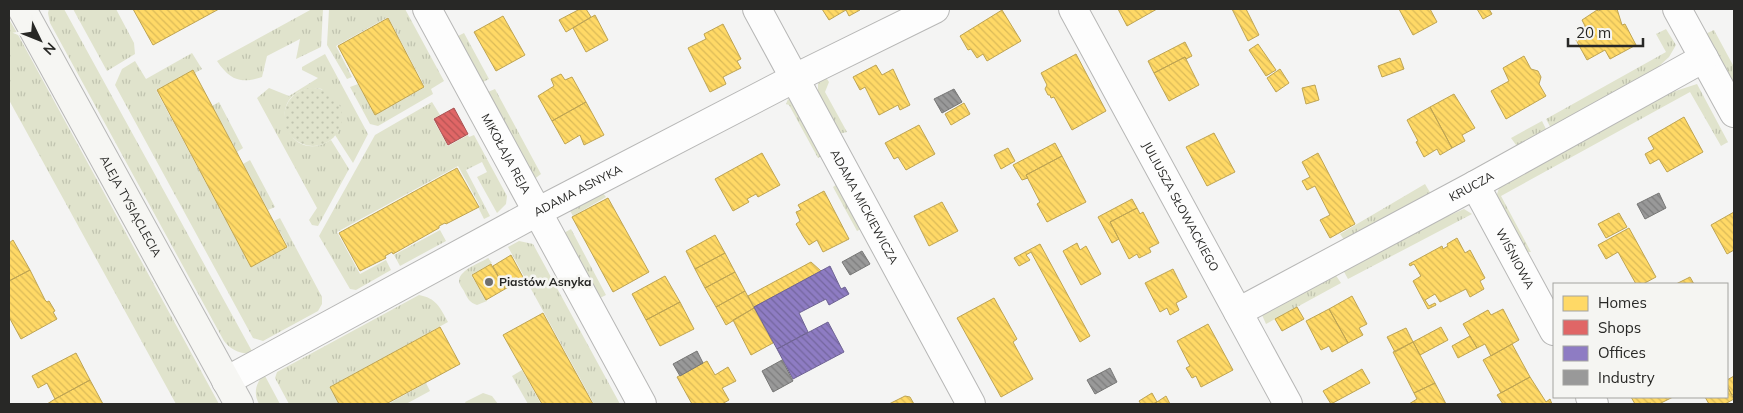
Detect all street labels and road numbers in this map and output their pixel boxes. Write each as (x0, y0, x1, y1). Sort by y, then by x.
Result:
street label: MIKOŁAJA REJA (478, 111, 534, 197)
street label: JULIUSZA SŁOWACKIEGO (1140, 139, 1222, 274)
street label: ADAMA MICKIEWICZA (827, 147, 902, 267)
street label: ALEJA TYSIĄCLECIA (97, 152, 165, 260)
street label: ADAMA ASNYKA (531, 161, 625, 219)
street label: KRUCZA (1446, 168, 1496, 205)
street label: WIŚNIOWA (1493, 226, 1538, 292)

